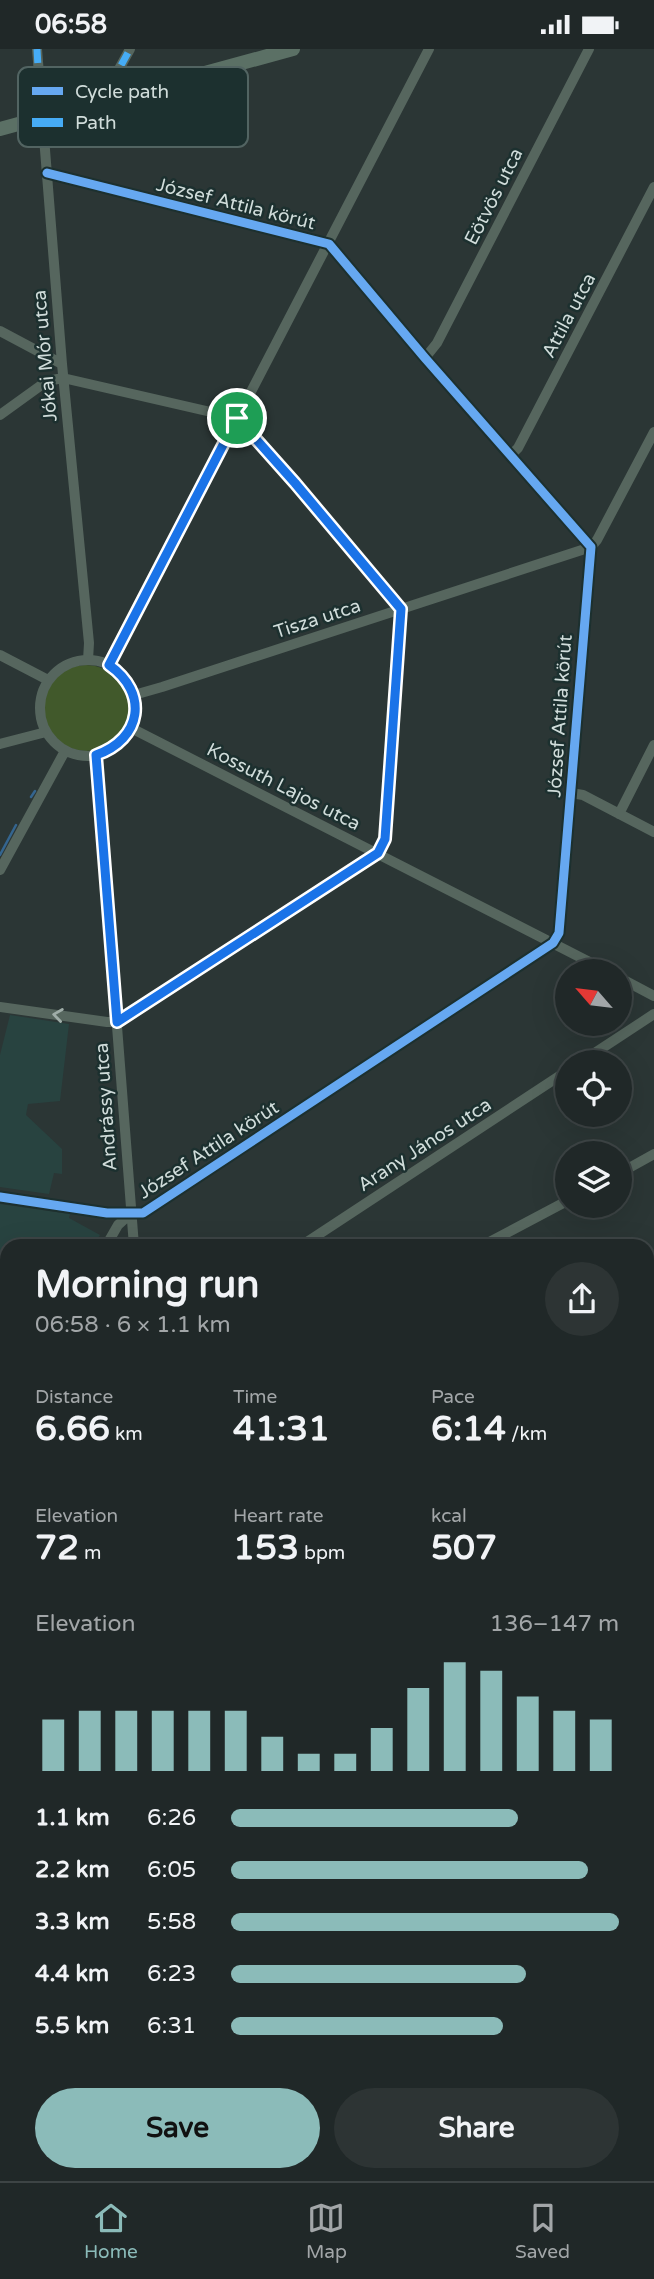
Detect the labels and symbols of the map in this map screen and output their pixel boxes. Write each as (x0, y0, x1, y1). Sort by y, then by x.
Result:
legend (18, 67, 248, 147)
text: Cycle path (75, 81, 169, 103)
text: Path (75, 112, 117, 134)
street label: Eötvös utca (460, 144, 528, 248)
street label: József Attila körút (154, 174, 318, 234)
street label: Attila utca (537, 269, 600, 362)
street label: Jókai Mór utca (28, 289, 62, 423)
pin (207, 388, 267, 448)
street label: Tisza utca (271, 595, 363, 643)
street label: József Attila körút (543, 634, 577, 798)
street label: Kossuth Lajos utca (203, 739, 364, 835)
north arrow (555, 959, 632, 1036)
one-way arrow (52, 1008, 64, 1023)
street label: Andrássy utca (91, 1042, 121, 1172)
street label: Arany János utca (354, 1093, 495, 1196)
street label: József Attila körút (134, 1096, 283, 1203)

